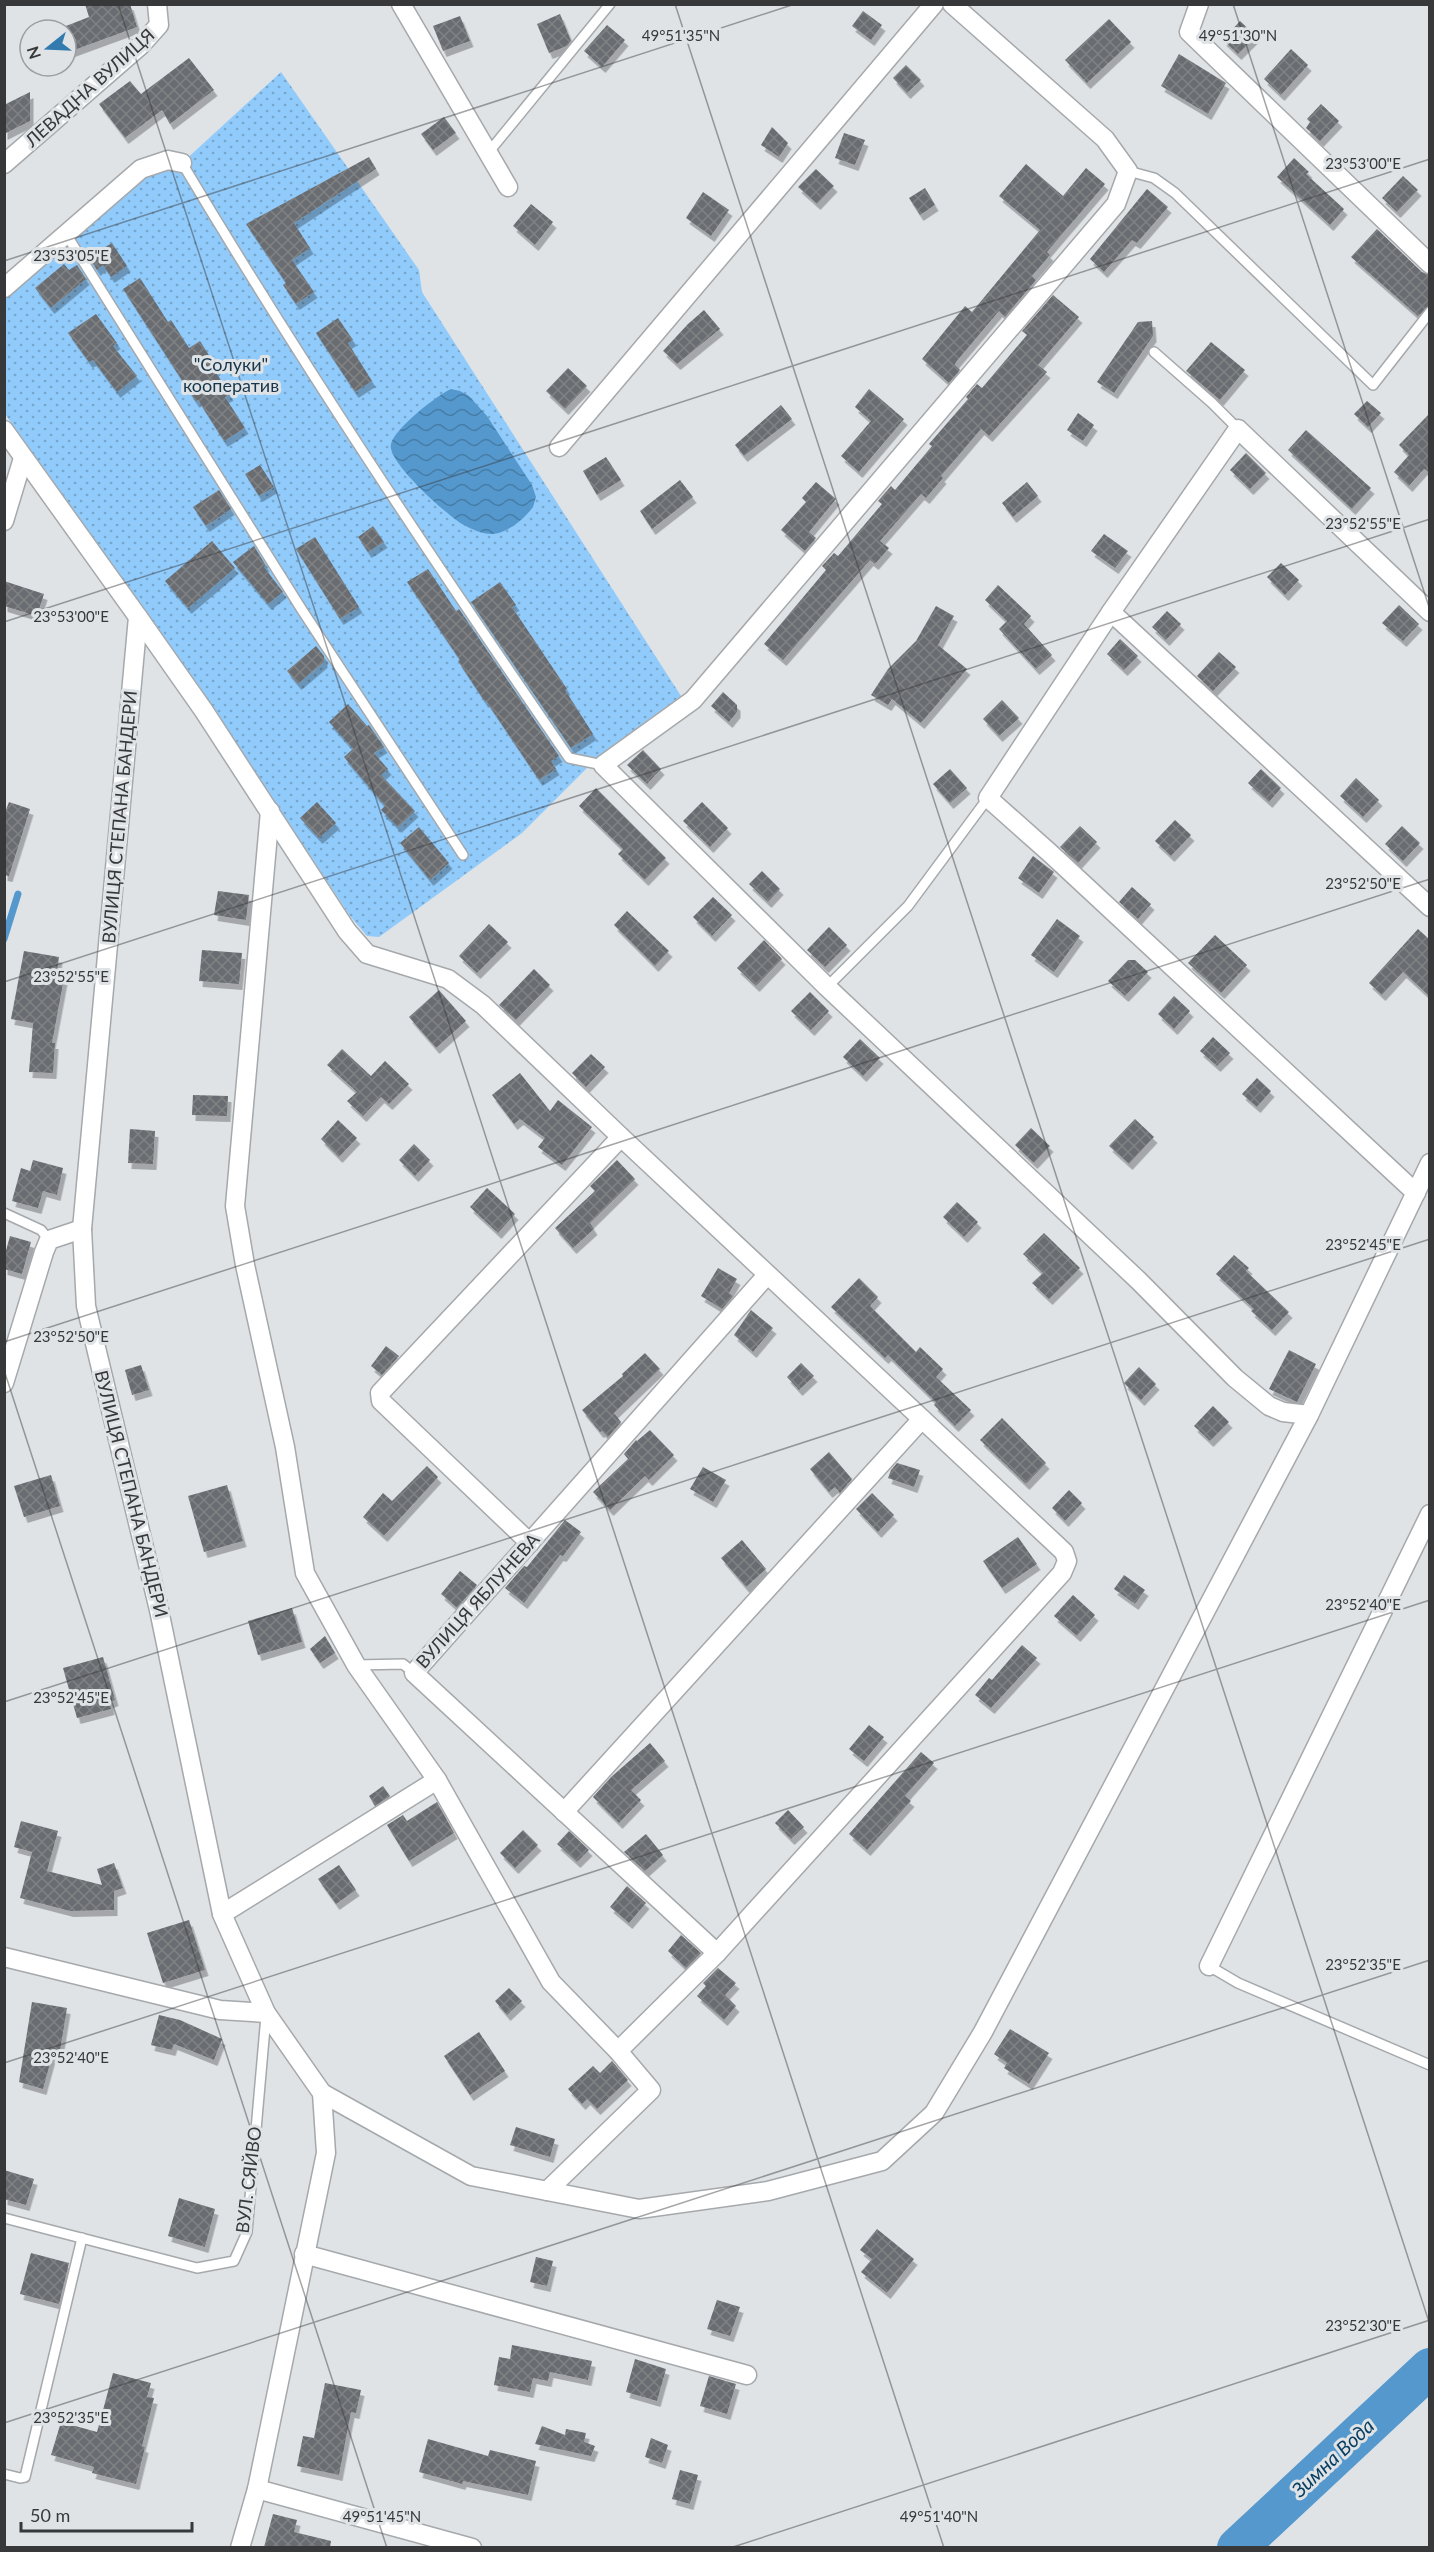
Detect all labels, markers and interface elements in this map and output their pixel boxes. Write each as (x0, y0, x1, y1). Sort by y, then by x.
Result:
north arrow (18, 18, 78, 78)
street label: ЛЕВАДНА ВУЛИЦЯ (19, 23, 159, 152)
text: 49°51'35"N (642, 26, 720, 44)
text: 49°51'30"N (1199, 26, 1277, 44)
text: N (22, 44, 44, 62)
text: 23°53'00"E (1325, 154, 1401, 172)
text: 23°53'05"E (33, 246, 109, 264)
park label: "Солуки" кооператив (183, 353, 279, 396)
text: 23°52'55"E (1325, 514, 1401, 532)
text: 23°53'00"E (33, 607, 109, 625)
street label: ВУЛИЦЯ СТЕПАНА БАНДЕРИ (97, 689, 141, 944)
text: 23°52'50"E (1325, 874, 1401, 892)
text: 23°52'55"E (33, 967, 109, 985)
text: 23°52'45"E (1325, 1235, 1401, 1253)
text: 23°52'50"E (33, 1327, 109, 1345)
street label: ВУЛИЦЯ СТЕПАНА БАНДЕРИ (91, 1368, 173, 1620)
street label: ВУЛИЦЯ ЯБЛУНЕВА (411, 1528, 544, 1672)
text: 23°52'40"E (1325, 1595, 1401, 1613)
text: 23°52'45"E (33, 1688, 109, 1706)
text: 23°52'35"E (1325, 1955, 1401, 1973)
text: 23°52'40"E (33, 2048, 109, 2066)
street label: ВУЛ. СЯЙВО (231, 2125, 265, 2234)
text: 23°52'30"E (1325, 2316, 1401, 2334)
text: 23°52'35"E (33, 2408, 109, 2426)
water label: Зимна Вода (1286, 2413, 1378, 2502)
scale bar (21, 2495, 192, 2533)
text: 50 m (30, 2504, 70, 2526)
text: 49°51'45"N (343, 2507, 421, 2525)
text: 49°51'40"N (900, 2507, 978, 2525)

